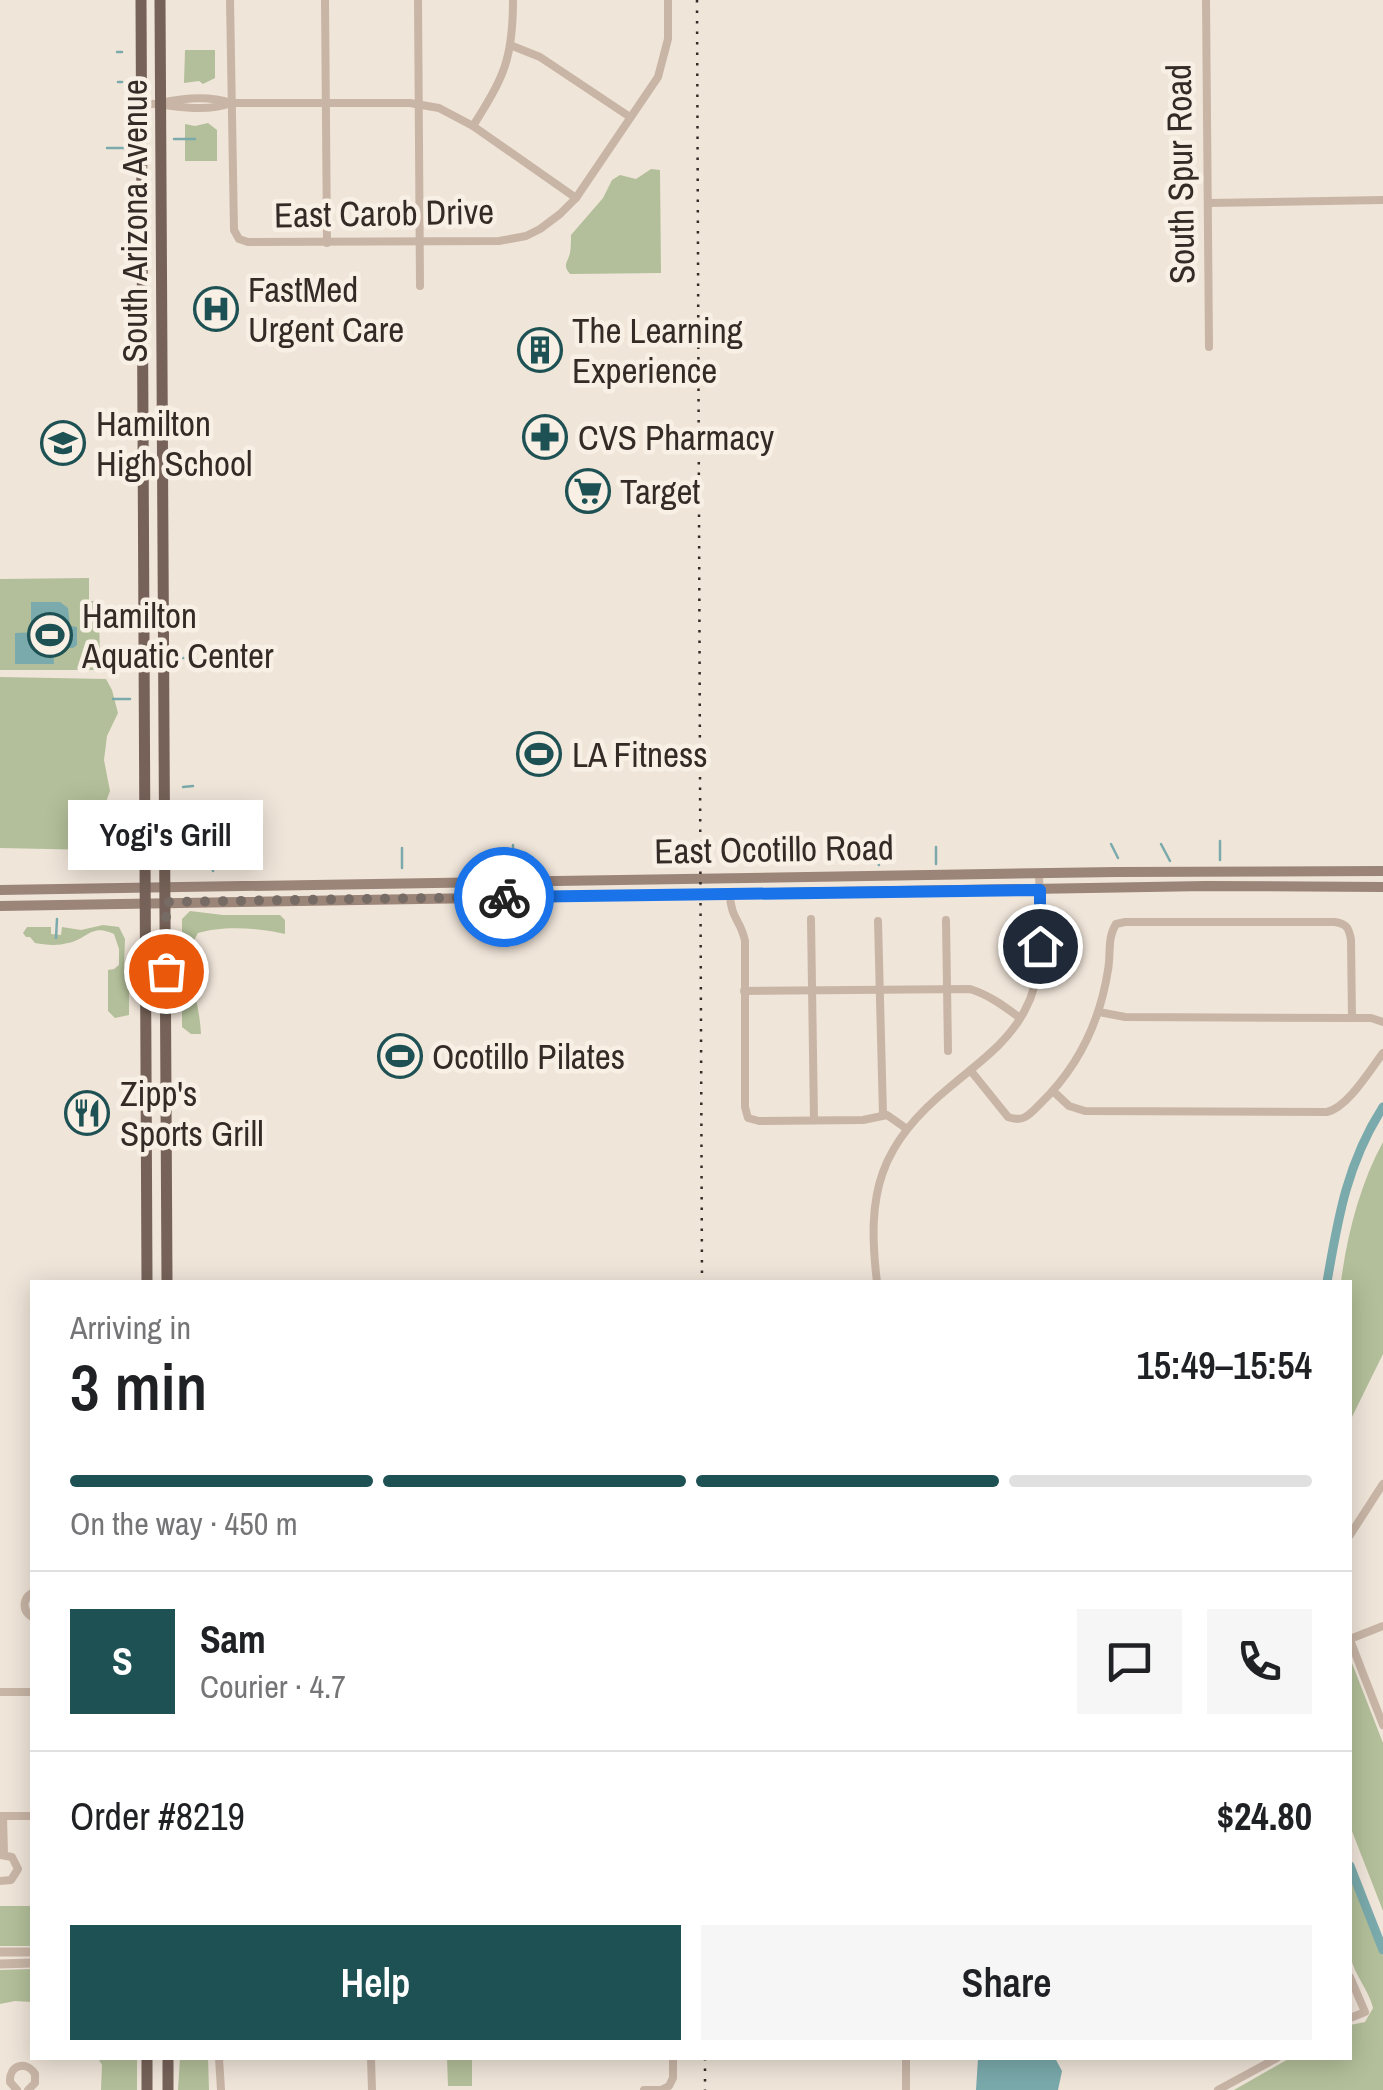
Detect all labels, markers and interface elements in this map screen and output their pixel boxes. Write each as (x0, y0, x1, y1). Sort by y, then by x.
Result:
street label: South Spur Road (1155, 64, 1205, 284)
street label: South Arizona Avenue (111, 79, 158, 363)
street label: East Carob Drive (274, 188, 494, 238)
place label: FastMed Urgent Care (248, 266, 404, 353)
hospital icon: FastMed Urgent Care (193, 286, 239, 332)
place label: The Learning Experience (572, 307, 743, 394)
building icon: The Learning Experience (517, 327, 563, 373)
place label: Hamilton High School (96, 400, 252, 487)
pharmacy icon: CVS Pharmacy (522, 414, 568, 460)
place label: CVS Pharmacy (578, 414, 775, 461)
school or university icon: Hamilton High School (40, 420, 86, 466)
supermarket icon: Target (565, 468, 611, 514)
place label: Target (620, 468, 700, 515)
place label: Hamilton Aquatic Center (81, 592, 274, 679)
sports icon: Hamilton Aquatic Center (27, 612, 73, 658)
sports icon: LA Fitness (516, 731, 562, 777)
place label: LA Fitness (572, 731, 708, 778)
callout: Yogi's Grill (69, 801, 264, 871)
text: Yogi's Grill (99, 813, 232, 856)
street label: East Ocotillo Road (654, 823, 894, 875)
courier (454, 847, 554, 947)
icon: bike (477, 870, 532, 925)
pin (998, 904, 1083, 989)
icon: home (1013, 919, 1068, 974)
pin (124, 929, 209, 1014)
icon: bag (139, 944, 194, 999)
sports icon: Ocotillo Pilates (377, 1033, 423, 1079)
place label: Ocotillo Pilates (432, 1033, 625, 1080)
place label: Zipp's Sports Grill (120, 1070, 264, 1157)
restaurant icon: Zipp's Sports Grill (64, 1090, 110, 1136)
text: Arriving in (70, 1306, 191, 1349)
text: 15:49–15:54 (1136, 1340, 1312, 1391)
text: 3 min (70, 1343, 207, 1430)
text: On the way · 450 m (70, 1502, 298, 1545)
button: chat (1077, 1609, 1182, 1714)
button: phone (1207, 1609, 1312, 1714)
text: Sam (200, 1614, 266, 1665)
text: S (112, 1636, 133, 1687)
text: Courier · 4.7 (200, 1665, 346, 1708)
text: Order #8219 (70, 1791, 245, 1842)
text: $24.80 (1217, 1791, 1312, 1842)
button: Help (70, 1925, 681, 2040)
button: Share (701, 1925, 1312, 2040)

